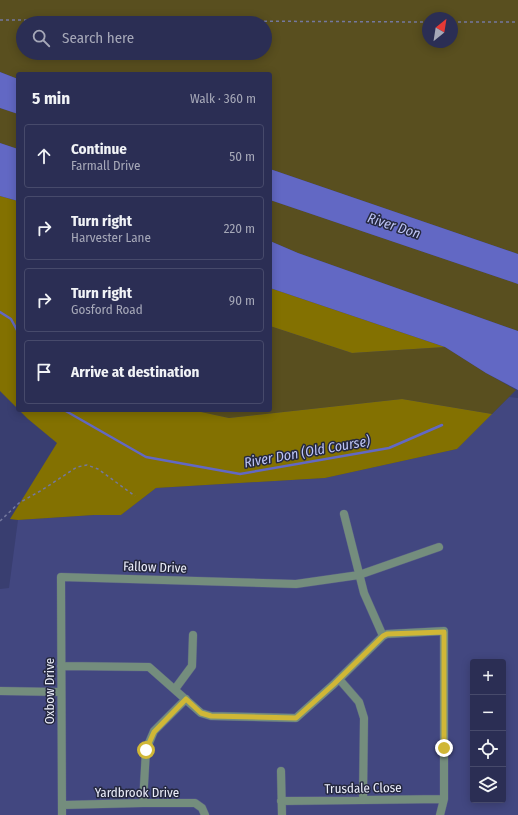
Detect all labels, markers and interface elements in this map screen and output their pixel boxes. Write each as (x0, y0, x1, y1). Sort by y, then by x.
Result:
north arrow (422, 12, 458, 48)
search box (16, 16, 272, 60)
icon: search (30, 27, 52, 49)
text: Search here (62, 29, 134, 47)
text: 5 min (32, 88, 70, 109)
text: Walk · 360 m (190, 91, 256, 106)
text: Continue (71, 140, 127, 158)
icon: ahead (33, 145, 55, 167)
text: 50 m (229, 149, 255, 164)
text: Farmall Drive (71, 158, 141, 173)
water label: River Don (365, 209, 423, 243)
text: Turn right (71, 212, 132, 230)
icon: right (33, 217, 55, 239)
text: 220 m (224, 221, 255, 236)
text: Harvester Lane (71, 230, 151, 245)
text: Turn right (71, 284, 132, 302)
icon: right (33, 289, 55, 311)
text: 90 m (229, 293, 255, 308)
text: Gosford Road (71, 302, 143, 317)
icon: arrive (33, 361, 55, 383)
text: Arrive at destination (71, 363, 199, 381)
water label: River Don (Old Course) (243, 433, 371, 471)
street label: Fallow Drive (123, 558, 187, 576)
street label: Oxbow Drive (42, 658, 57, 724)
map controls (470, 659, 506, 803)
button: + (470, 659, 506, 695)
button: − (470, 695, 506, 731)
button: locate (470, 731, 506, 767)
route end (435, 739, 453, 757)
route start (137, 741, 155, 759)
button: layers (470, 767, 506, 803)
street label: Trusdale Close (324, 780, 402, 796)
street label: Yardbrook Drive (95, 785, 179, 800)

